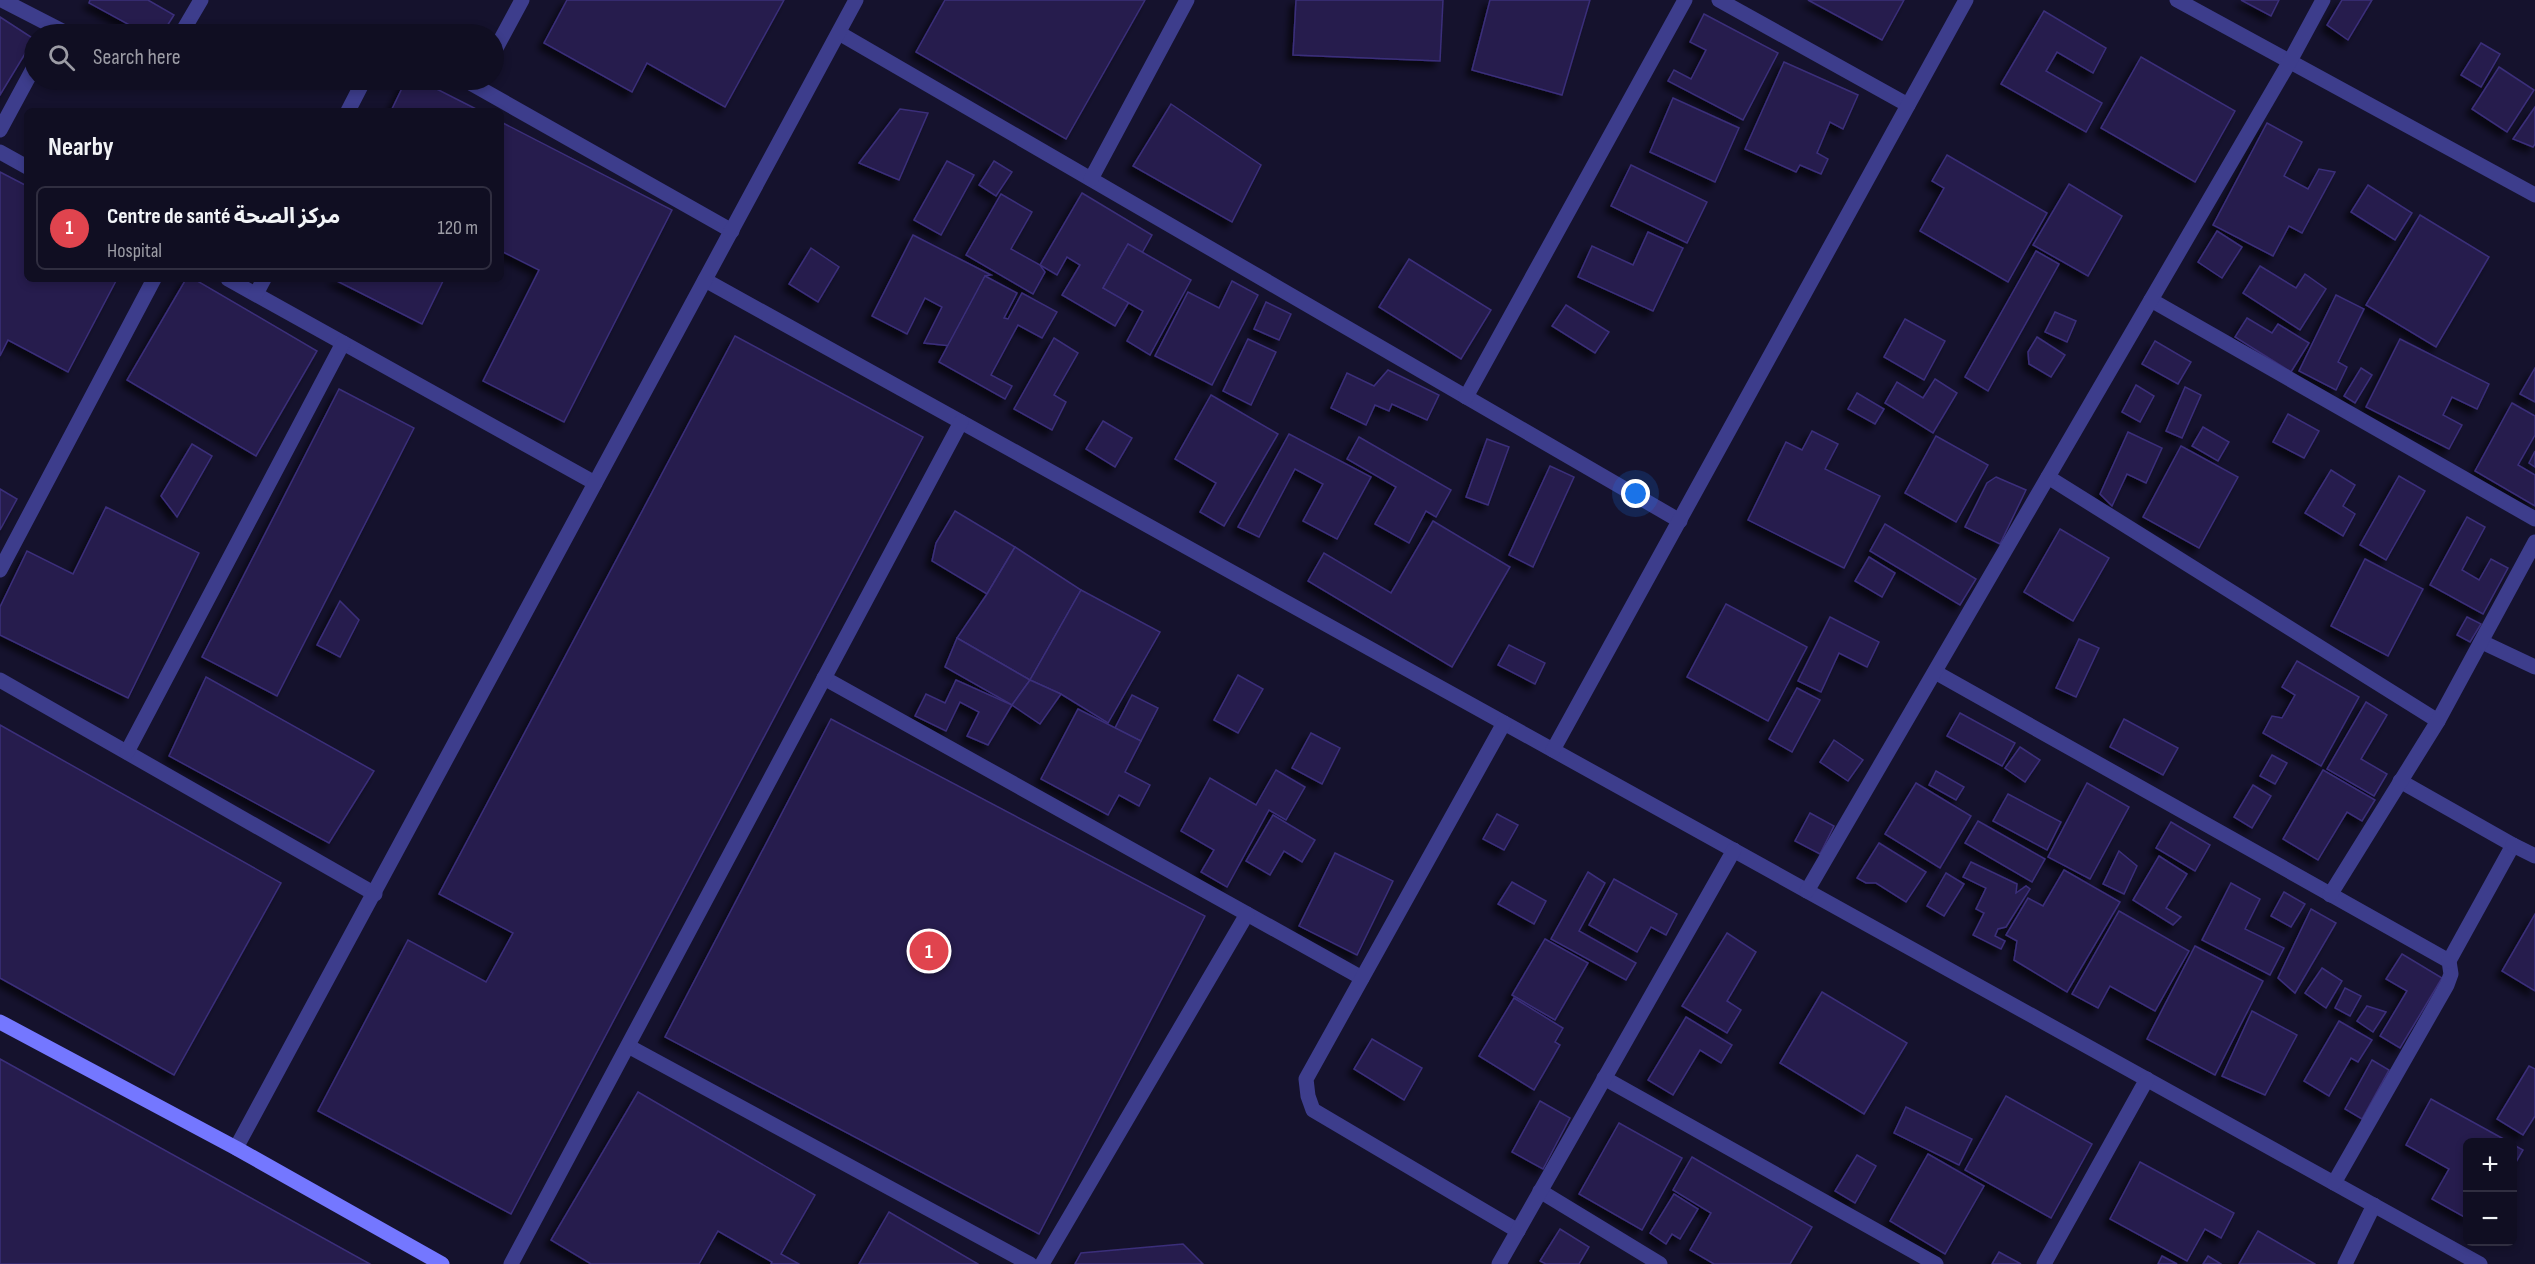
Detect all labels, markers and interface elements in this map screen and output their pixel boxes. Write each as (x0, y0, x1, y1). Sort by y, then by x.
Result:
search box (24, 24, 504, 90)
icon: search (45, 41, 78, 74)
text: Search here (93, 44, 180, 71)
text: Nearby (48, 132, 114, 163)
text: Centre de santé مركز الصحة (107, 203, 340, 230)
text: 1 (66, 216, 73, 240)
text: 120 m (438, 216, 478, 240)
text: Hospital (107, 239, 162, 263)
your location (1621, 479, 1650, 508)
pin: 1 (910, 928, 948, 974)
map controls (2463, 1138, 2517, 1246)
button: + (2463, 1138, 2517, 1192)
button: − (2463, 1192, 2517, 1246)

